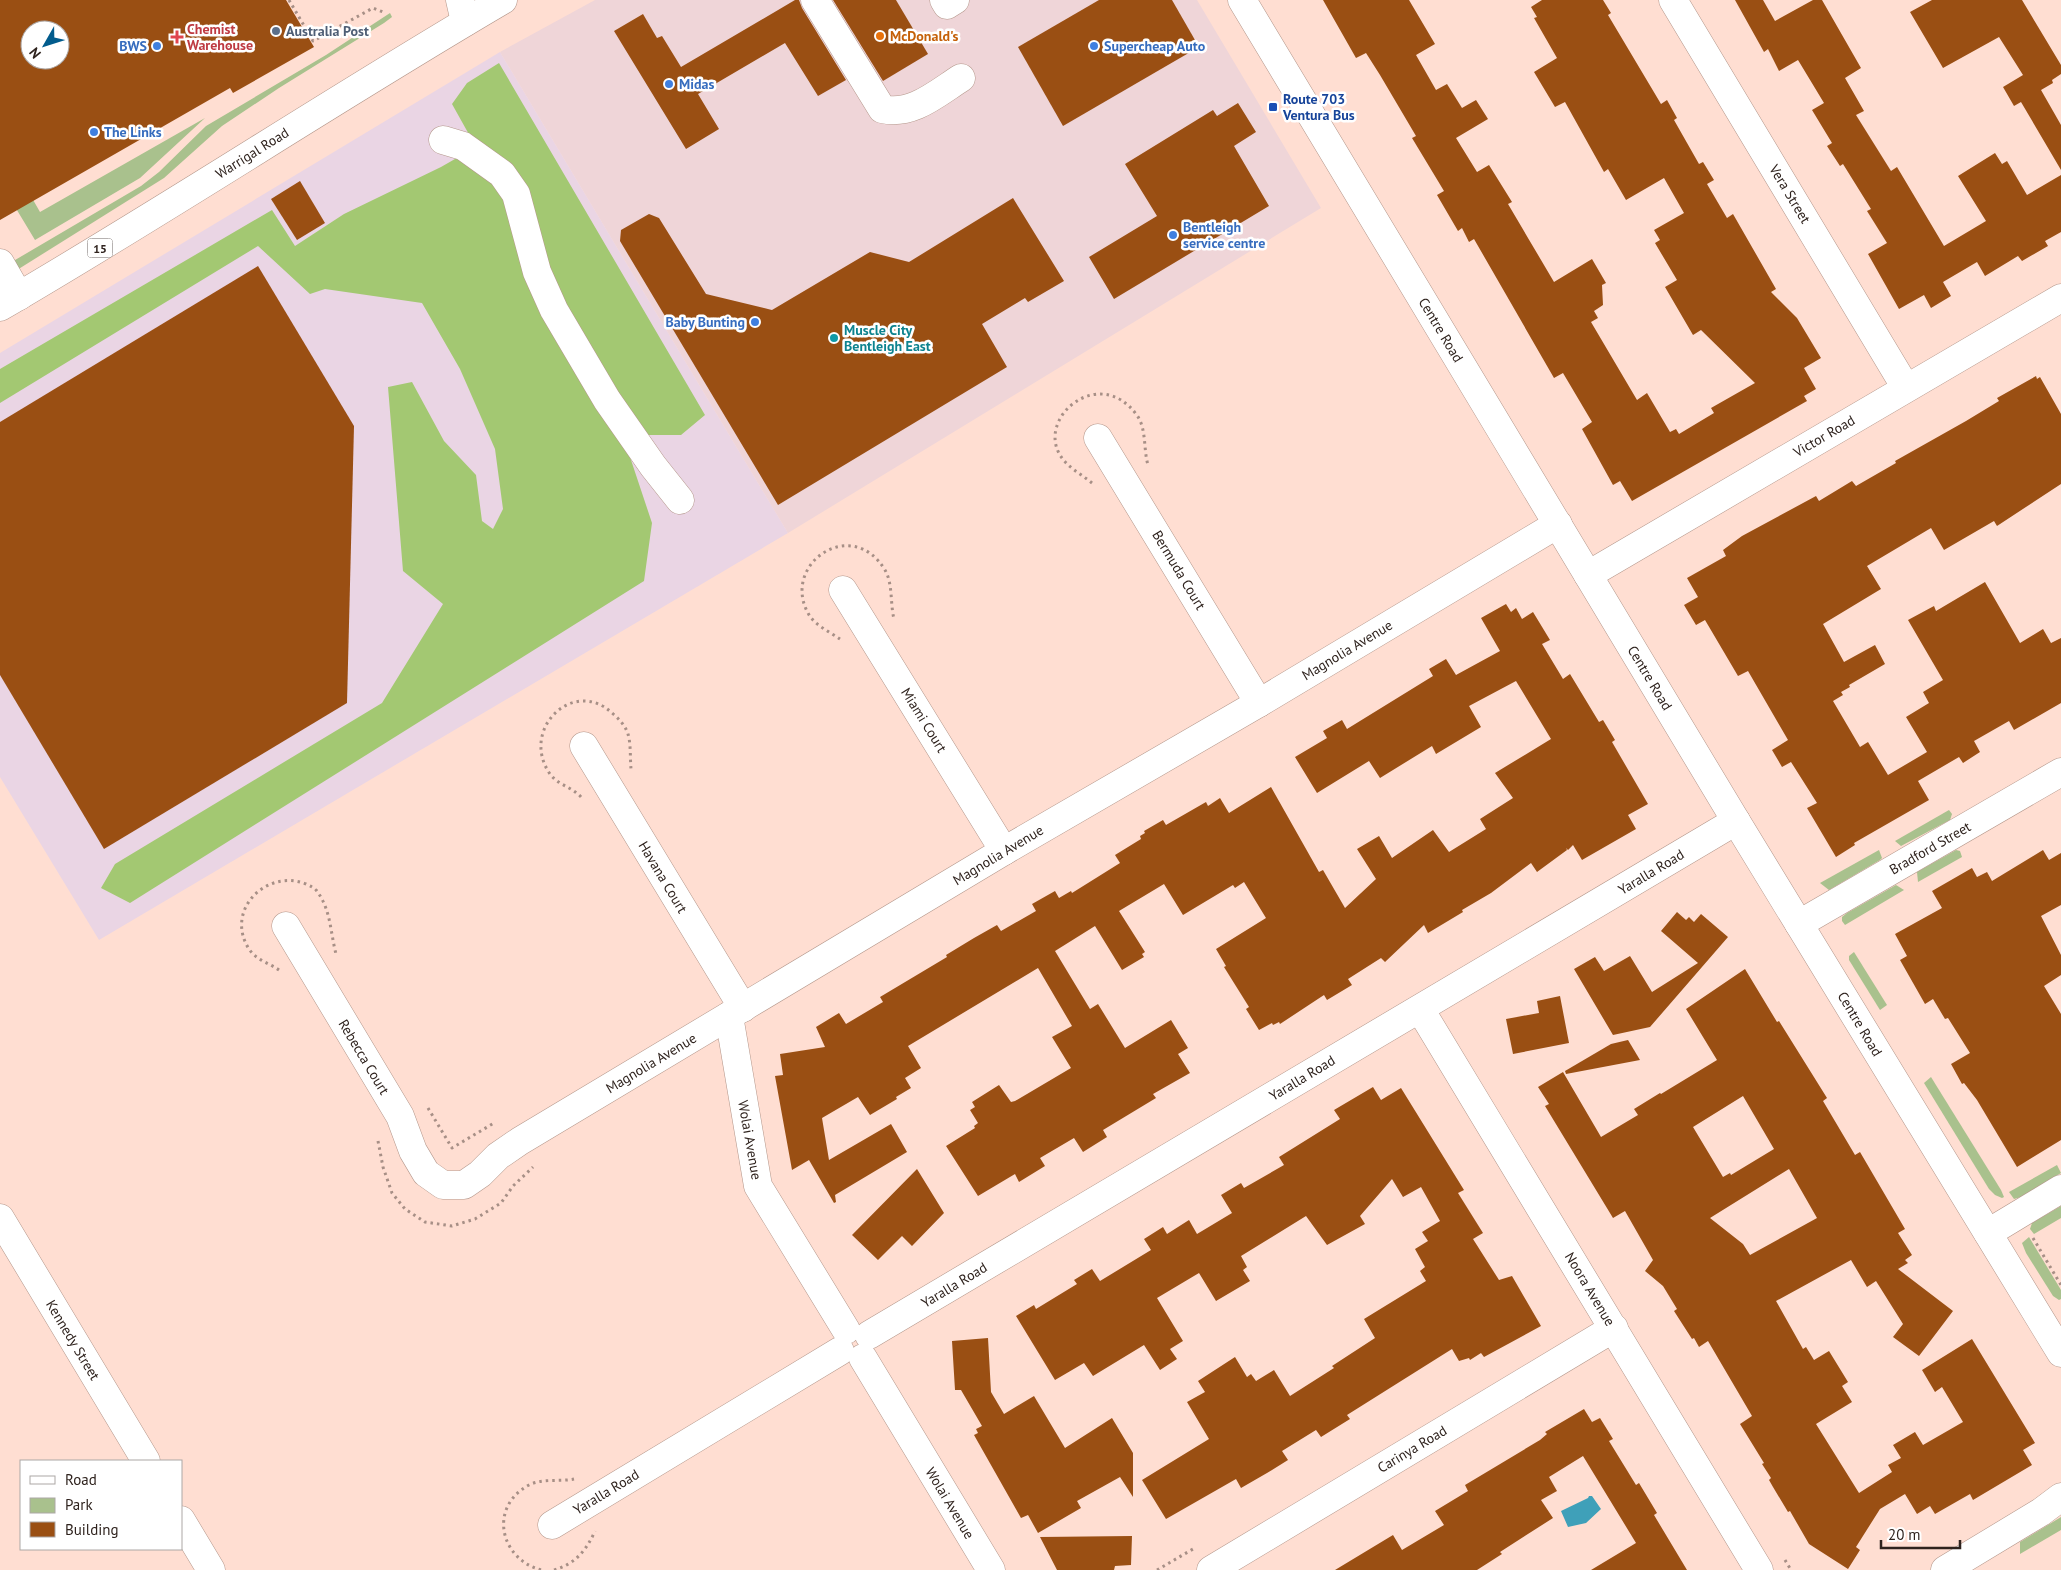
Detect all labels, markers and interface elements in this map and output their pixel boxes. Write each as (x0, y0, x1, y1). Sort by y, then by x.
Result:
north arrow (20, 20, 70, 70)
place label: Chemist Warehouse (187, 20, 253, 54)
place label: Australia Post (286, 22, 369, 40)
marker: Australia Post (270, 25, 282, 37)
place label: McDonald's (890, 27, 959, 45)
marker: McDonald's (874, 30, 886, 42)
marker: Chemist Warehouse (171, 31, 183, 43)
place label: BWS (119, 37, 147, 55)
place label: Supercheap Auto (1104, 37, 1206, 55)
marker: BWS (151, 40, 163, 52)
marker: Supercheap Auto (1088, 40, 1100, 52)
text: N (25, 44, 45, 62)
place label: Midas (679, 75, 714, 93)
marker: Midas (663, 78, 675, 90)
place label: Route 703 Ventura Bus (1282, 90, 1355, 124)
marker: Route 703 Ventura Bus (1267, 101, 1279, 113)
place label: The Links (104, 123, 162, 141)
street label: Warrigal Road (212, 123, 292, 183)
marker: The Links (88, 126, 100, 138)
street label: Vera Street (1765, 160, 1815, 227)
place label: Bentleigh service centre (1183, 218, 1265, 252)
marker: Bentleigh service centre (1167, 229, 1179, 241)
road number: 15 (88, 238, 112, 258)
street label: Centre Road (1415, 294, 1467, 366)
place label: Baby Bunting (665, 313, 745, 331)
marker: Baby Bunting (749, 316, 761, 328)
place label: Muscle City Bentleigh East (844, 321, 931, 355)
marker: Muscle City Bentleigh East (828, 332, 840, 344)
street label: Victor Road (1789, 411, 1858, 461)
street label: Bermuda Court (1148, 527, 1210, 613)
street label: Magnolia Avenue (1298, 616, 1396, 684)
street label: Centre Road (1624, 642, 1676, 714)
street label: Miami Court (897, 684, 951, 756)
street label: Bradford Street (1886, 817, 1974, 879)
street label: Magnolia Avenue (949, 821, 1047, 889)
street label: Havana Court (634, 838, 692, 917)
street label: Yaralla Road (1615, 845, 1687, 899)
street label: Centre Road (1834, 988, 1886, 1060)
street label: Rebecca Court (334, 1016, 394, 1098)
street label: Magnolia Avenue (602, 1029, 700, 1097)
street label: Yaralla Road (1266, 1051, 1338, 1105)
street label: Wolai Avenue (734, 1099, 766, 1181)
street label: Noora Avenue (1561, 1249, 1619, 1329)
street label: Yaralla Road (918, 1258, 990, 1312)
street label: Kennedy Street (42, 1297, 104, 1384)
street label: Carinya Road (1374, 1421, 1450, 1477)
legend (20, 1460, 182, 1550)
street label: Wolai Avenue (922, 1464, 978, 1542)
street label: Yaralla Road (570, 1465, 642, 1519)
text: Road (65, 1470, 97, 1489)
text: Park (65, 1495, 93, 1514)
scale bar (1881, 1518, 1960, 1550)
text: Building (65, 1520, 119, 1539)
text: 20 m (1888, 1525, 1921, 1544)

